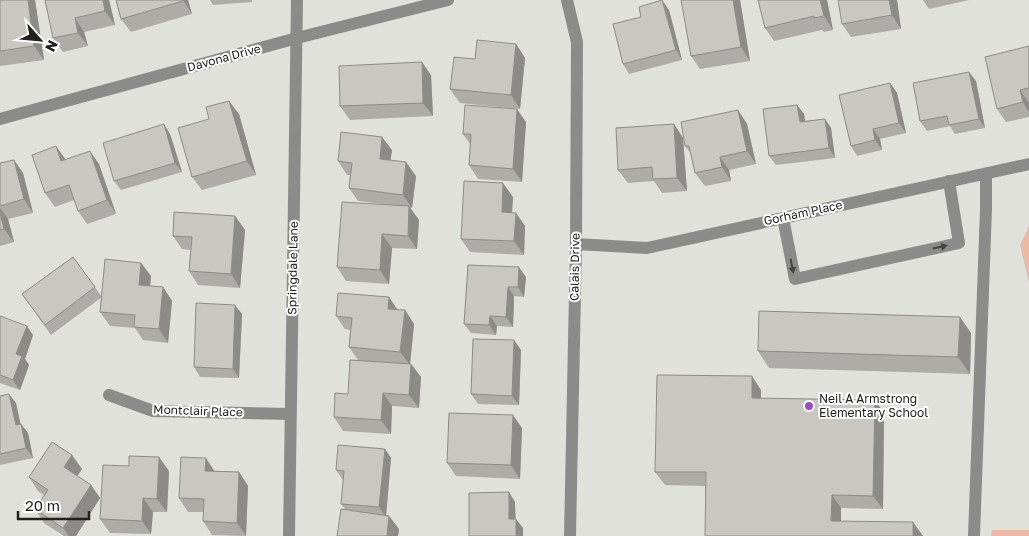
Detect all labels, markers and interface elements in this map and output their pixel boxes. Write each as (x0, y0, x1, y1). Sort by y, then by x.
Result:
north arrow (15, 15, 65, 65)
text: N (42, 38, 62, 55)
street label: Davona Drive (185, 40, 262, 75)
street label: Gorham Place (762, 197, 844, 228)
street label: Springdale Lane (284, 221, 301, 315)
street label: Calais Drive (566, 233, 583, 301)
one-way arrow (933, 243, 948, 251)
one-way arrow (788, 258, 796, 273)
place label: Neil A Armstrong Elementary School (819, 391, 928, 420)
marker: Neil A Armstrong Elementary School (803, 400, 815, 412)
street label: Montclair Place (153, 401, 243, 420)
scale bar (18, 488, 89, 520)
text: 20 m (25, 496, 60, 514)

